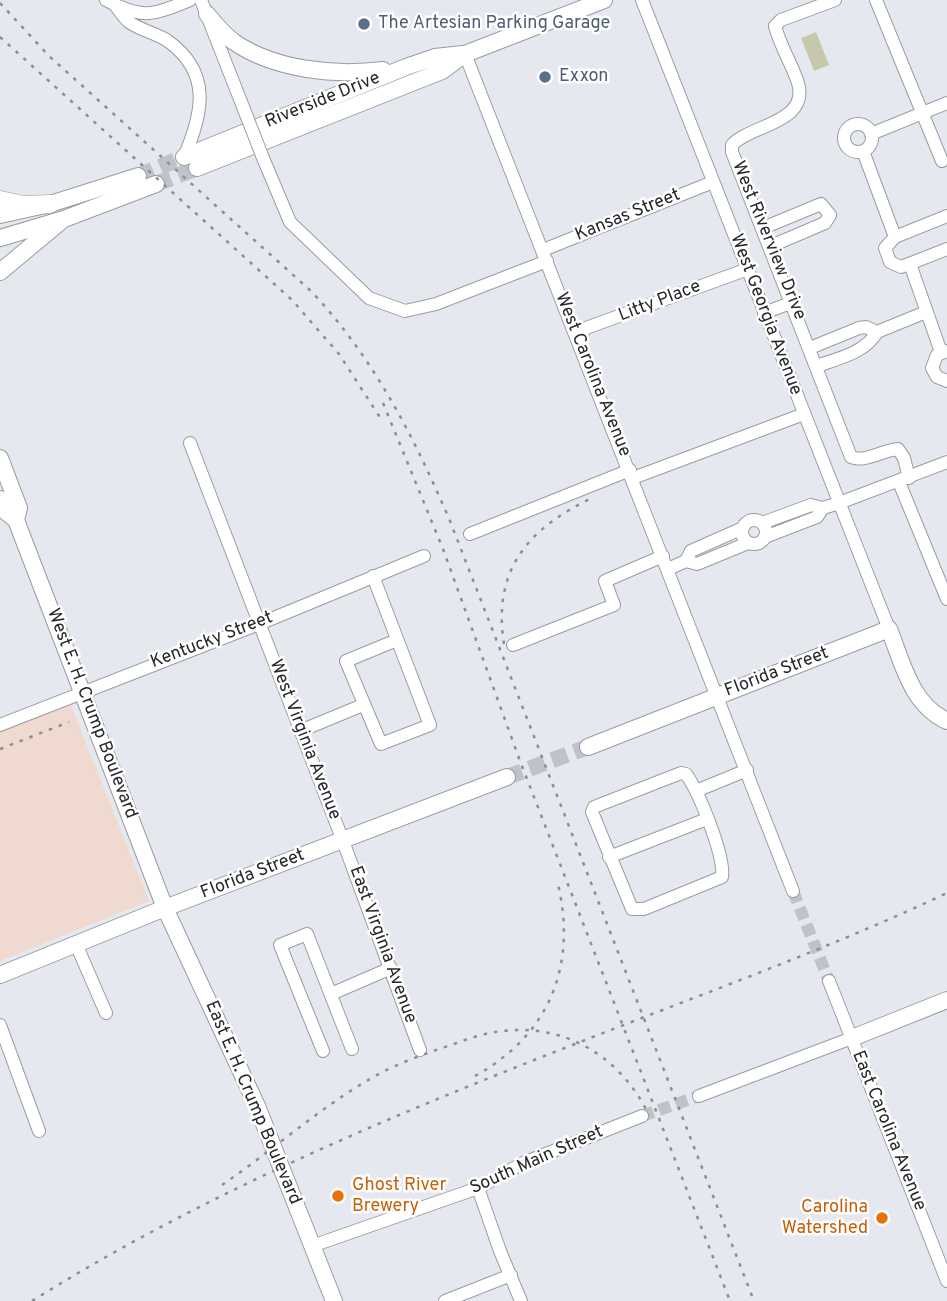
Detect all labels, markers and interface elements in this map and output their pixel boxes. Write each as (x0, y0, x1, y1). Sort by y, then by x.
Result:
place label: The Artesian Parking Garage (378, 13, 610, 35)
marker: The Artesian Parking Garage (356, 16, 372, 32)
place label: Exxon (559, 66, 608, 88)
street label: Riverside Drive (262, 68, 384, 134)
marker: Exxon (537, 69, 553, 85)
street label: West Riverview Drive (726, 158, 810, 324)
street label: Kansas Street (572, 185, 684, 247)
street label: West Georgia Avenue (724, 231, 806, 399)
street label: Litty Place (616, 277, 704, 327)
street label: West Carolina Avenue (549, 290, 635, 460)
street label: West E. H. Crump Boulevard (41, 606, 141, 822)
street label: Kentucky Street (148, 608, 276, 674)
street label: Florida Street (722, 643, 832, 703)
street label: West Virginia Avenue (264, 657, 344, 823)
street label: Florida Street (198, 845, 308, 905)
street label: East Virginia Avenue (344, 863, 420, 1027)
street label: East E. H. Crump Boulevard (199, 998, 305, 1208)
street label: East Carolina Avenue (846, 1048, 930, 1214)
street label: South Main Street (467, 1122, 607, 1200)
place label: Ghost River Brewery (352, 1175, 446, 1218)
marker: Ghost River Brewery (330, 1188, 346, 1204)
place label: Carolina Watershed (782, 1197, 868, 1240)
marker: Carolina Watershed (874, 1210, 890, 1226)

